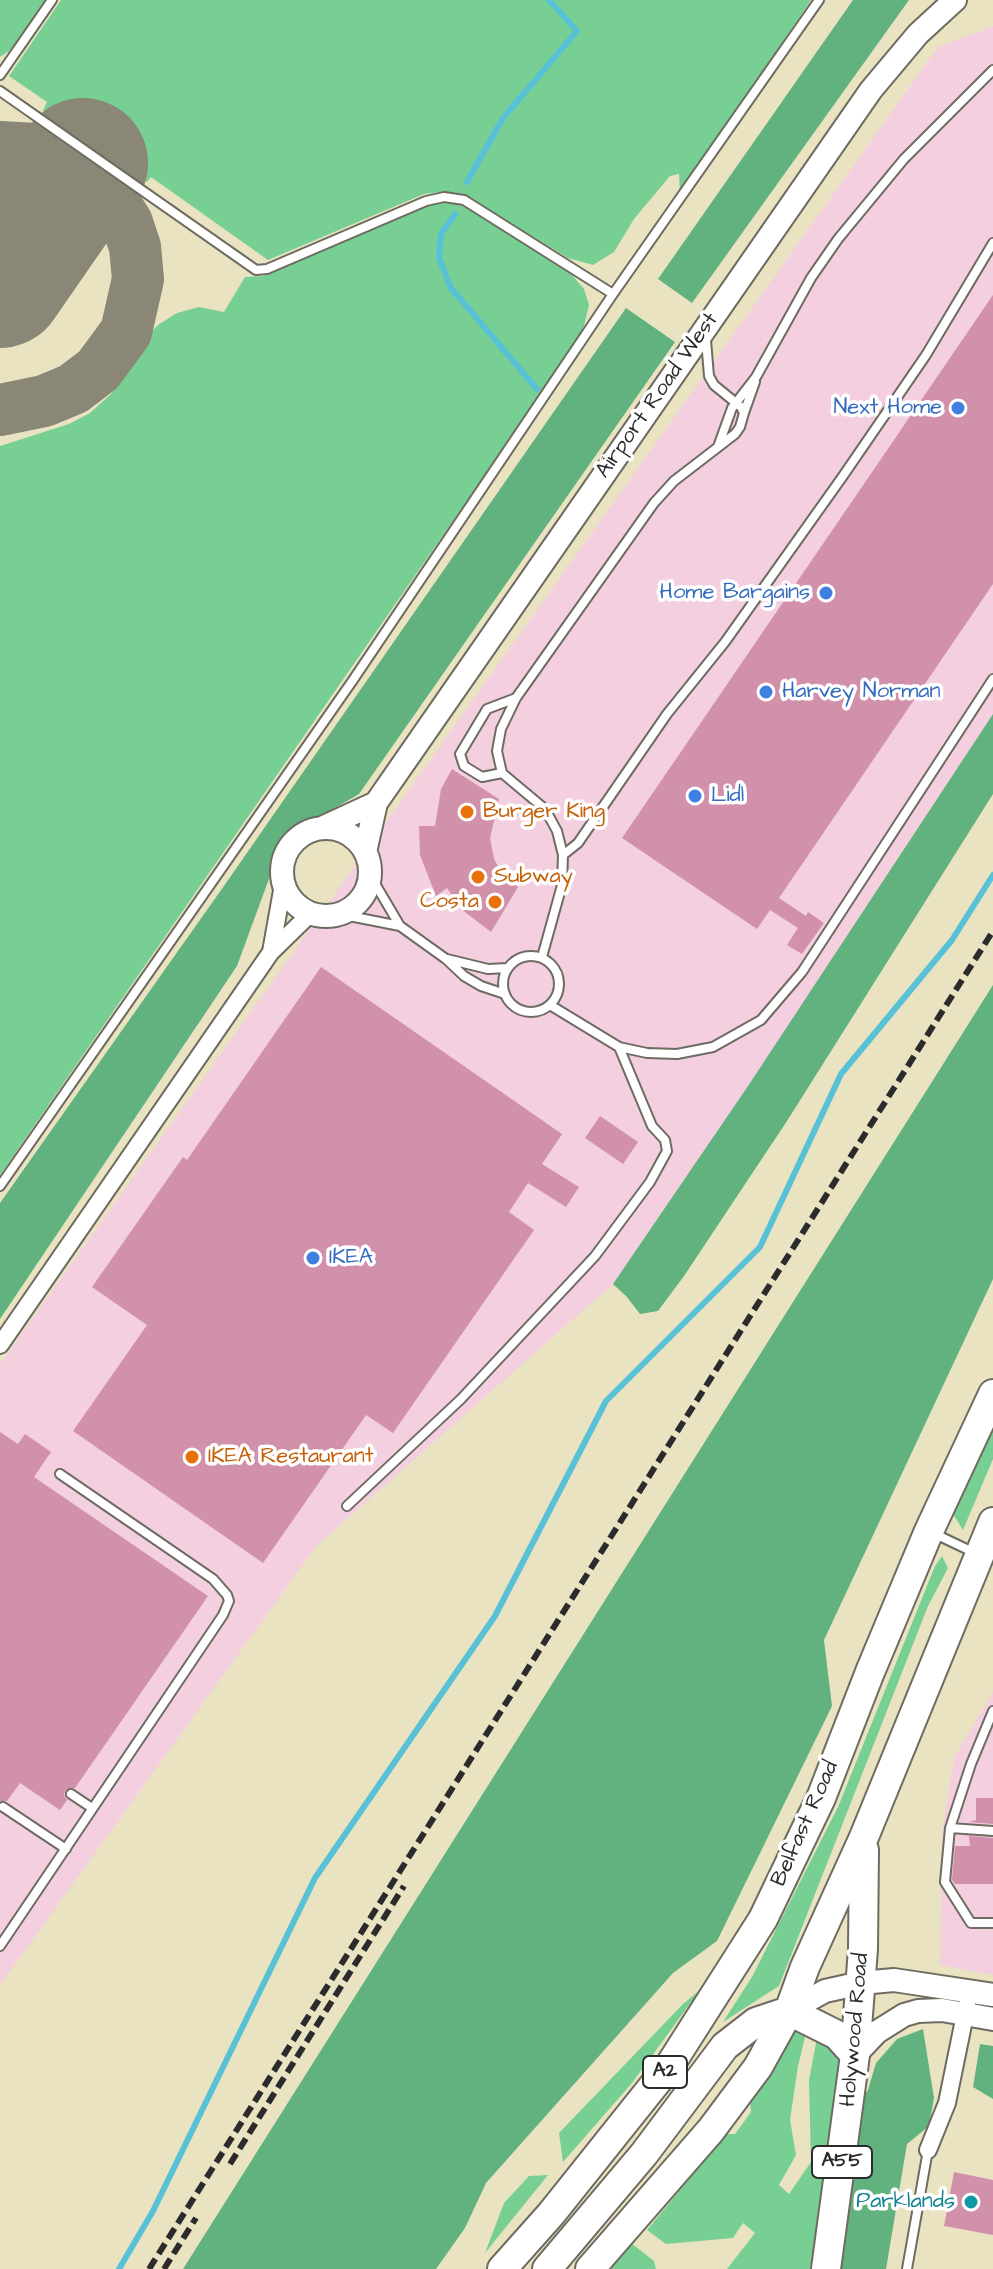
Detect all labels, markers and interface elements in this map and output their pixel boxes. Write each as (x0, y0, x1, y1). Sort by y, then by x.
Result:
street label: Airport Road West (591, 308, 725, 484)
place label: Next Home (834, 395, 942, 421)
marker: Next Home (949, 399, 967, 417)
place label: Home Bargains (660, 580, 810, 606)
marker: Home Bargains (817, 584, 835, 602)
place label: Harvey Norman (782, 679, 940, 705)
marker: Harvey Norman (757, 683, 775, 701)
place label: Lidl (711, 783, 744, 809)
marker: Lidl (686, 787, 704, 805)
place label: Burger King (483, 799, 605, 825)
marker: Burger King (458, 803, 476, 821)
place label: Subway (494, 864, 573, 890)
marker: Subway (469, 868, 487, 886)
place label: Costa (420, 889, 479, 915)
marker: Costa (486, 893, 504, 911)
place label: IKEA (329, 1245, 373, 1271)
marker: IKEA (304, 1249, 322, 1267)
place label: IKEA Restaurant (208, 1444, 374, 1470)
marker: IKEA Restaurant (183, 1448, 201, 1466)
street label: Belfast Road (767, 1757, 845, 1891)
street label: Holywood Road (836, 1952, 876, 2108)
road number: A2 (643, 2056, 687, 2088)
road number: A55 (812, 2146, 872, 2178)
place label: Parklands (856, 2189, 955, 2215)
marker: Parklands (962, 2193, 980, 2211)

